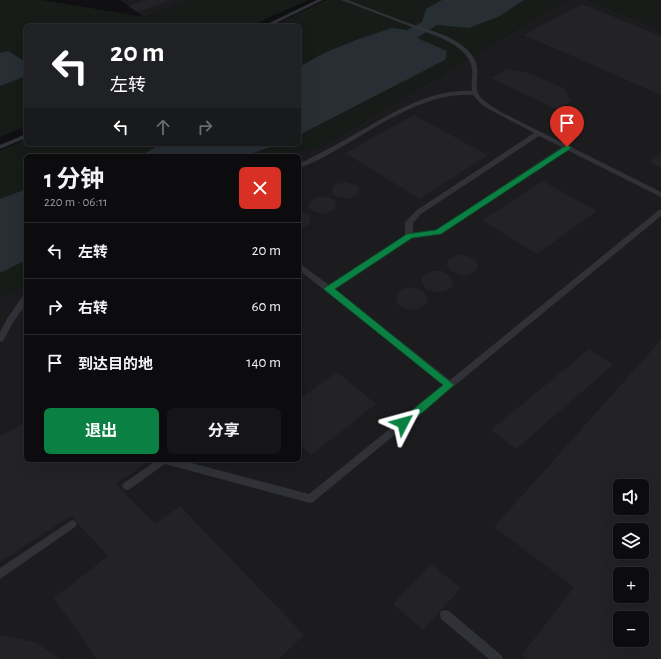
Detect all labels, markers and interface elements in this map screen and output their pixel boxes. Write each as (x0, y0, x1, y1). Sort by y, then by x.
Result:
text: 20 m (110, 39, 165, 67)
icon: left (44, 40, 96, 92)
text: 左转 (110, 77, 146, 95)
pin (550, 106, 584, 147)
icon: arrive (556, 112, 578, 134)
icon: left (110, 116, 132, 138)
icon: ahead (152, 116, 174, 138)
icon: right (194, 116, 216, 138)
button: close (239, 167, 281, 209)
text: 1 分钟 (44, 168, 104, 192)
text: 220 m · 06:11 (44, 196, 107, 209)
icon: left (44, 240, 66, 262)
text: 20 m (252, 243, 281, 258)
text: 左转 (78, 245, 108, 260)
icon: right (44, 296, 66, 318)
text: 60 m (252, 299, 281, 314)
text: 右转 (78, 301, 108, 316)
icon: arrive (44, 352, 66, 374)
text: 140 m (246, 355, 281, 370)
text: 到达目的地 (78, 357, 153, 372)
position arrow (382, 402, 424, 444)
button: 退出 (44, 408, 159, 454)
button: 分享 (167, 408, 281, 454)
map controls (613, 479, 649, 647)
button: sound (613, 479, 649, 515)
button: layers (613, 523, 649, 559)
button: + (613, 567, 649, 603)
button: − (613, 611, 649, 647)

